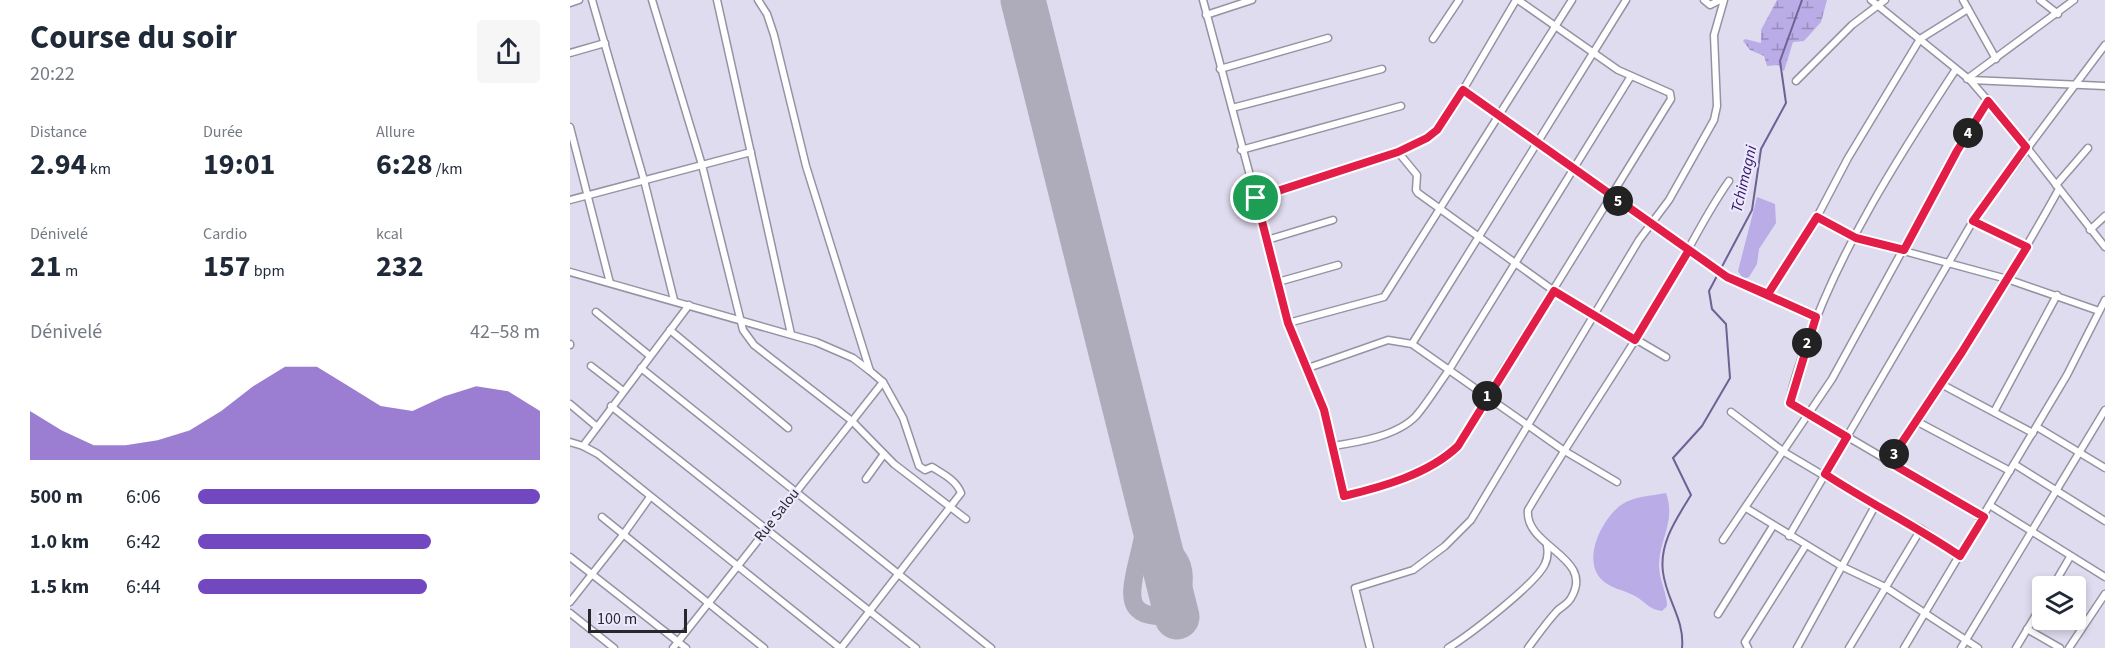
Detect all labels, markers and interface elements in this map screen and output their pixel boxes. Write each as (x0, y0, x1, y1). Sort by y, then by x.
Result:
text: Course du soir (30, 14, 237, 61)
button: share (477, 20, 540, 83)
text: 20:22 (30, 60, 75, 88)
pin: 4 (1953, 118, 1983, 148)
text: Distance (30, 121, 87, 143)
text: Durée (203, 121, 243, 143)
text: Allure (376, 121, 415, 143)
text: 4 (1964, 122, 1972, 144)
text: 2.94 (30, 143, 87, 186)
text: 19:01 (203, 143, 275, 186)
text: 6:28 (376, 143, 433, 186)
water label: Tchimagni (1726, 143, 1762, 215)
text: km (87, 158, 111, 180)
text: /km (433, 158, 463, 180)
pin (1230, 172, 1281, 223)
icon: arrive (1239, 181, 1272, 214)
pin: 5 (1603, 186, 1633, 216)
text: 5 (1614, 190, 1622, 212)
text: Dénivelé (30, 223, 88, 245)
text: Cardio (203, 223, 247, 245)
text: kcal (376, 223, 403, 245)
text: 21 (30, 245, 62, 288)
text: 157 (203, 245, 251, 288)
text: 232 (376, 245, 424, 288)
text: m (62, 260, 78, 282)
text: bpm (251, 260, 285, 282)
text: Dénivelé (30, 318, 102, 346)
text: 42–58 m (470, 318, 540, 346)
pin: 2 (1792, 328, 1822, 358)
text: 2 (1803, 332, 1811, 354)
pin: 1 (1472, 381, 1502, 411)
text: 1 (1483, 385, 1491, 407)
pin: 3 (1879, 439, 1909, 469)
text: 3 (1890, 443, 1898, 465)
text: 500 m (30, 483, 83, 511)
text: 6:06 (126, 483, 161, 511)
street label: Rue Salou (749, 484, 805, 546)
text: 1.0 km (30, 528, 89, 556)
text: 6:42 (126, 528, 161, 556)
text: 1.5 km (30, 573, 89, 601)
text: 6:44 (126, 573, 161, 601)
map controls (2032, 576, 2086, 630)
button: layers (2032, 576, 2086, 630)
scale bar (588, 606, 687, 634)
text: 100 m (597, 608, 637, 630)

